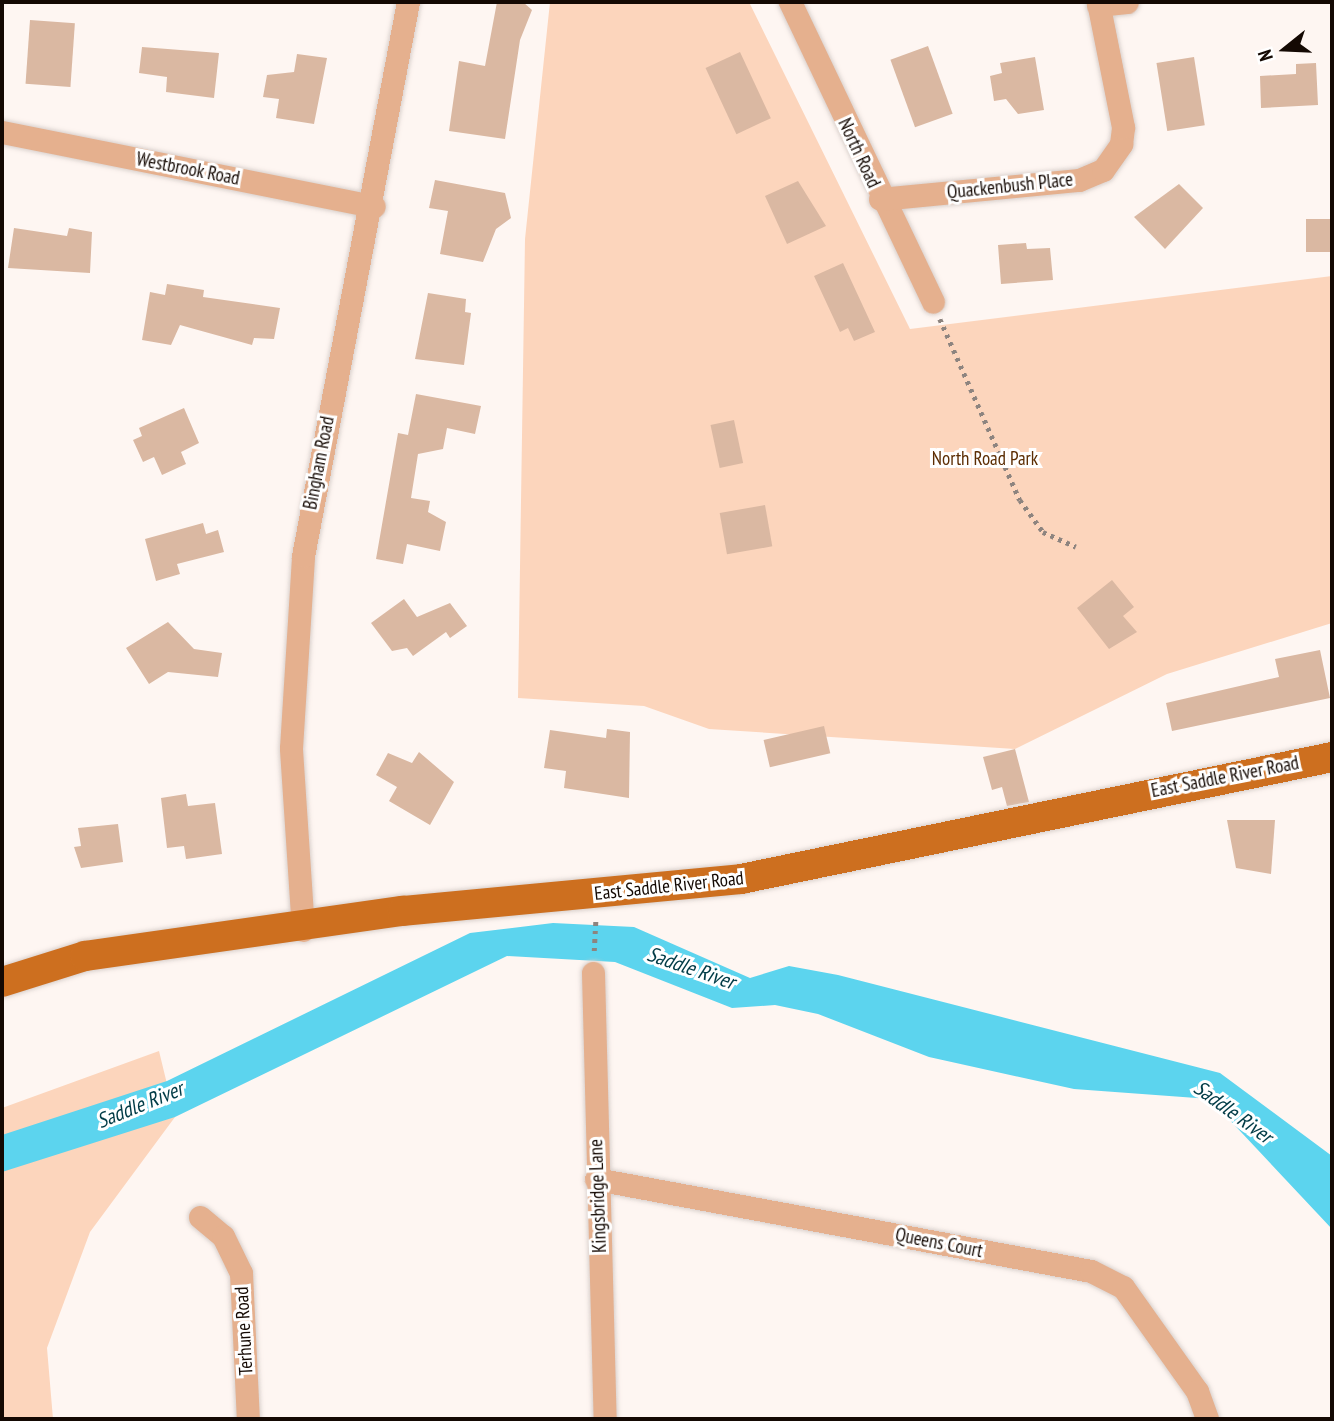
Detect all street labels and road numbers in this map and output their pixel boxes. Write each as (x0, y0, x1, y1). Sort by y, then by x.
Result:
street label: North Road (833, 115, 885, 191)
street label: Westbrook Road (134, 148, 242, 190)
street label: Quackenbush Place (946, 168, 1074, 204)
street label: Bingham Road (299, 414, 339, 512)
street label: East Saddle River Road (1149, 751, 1301, 803)
street label: East Saddle River Road (593, 867, 745, 905)
street label: Kingsbridge Lane (585, 1139, 611, 1253)
street label: Queens Court (893, 1223, 985, 1263)
street label: Terhune Road (230, 1286, 258, 1376)

